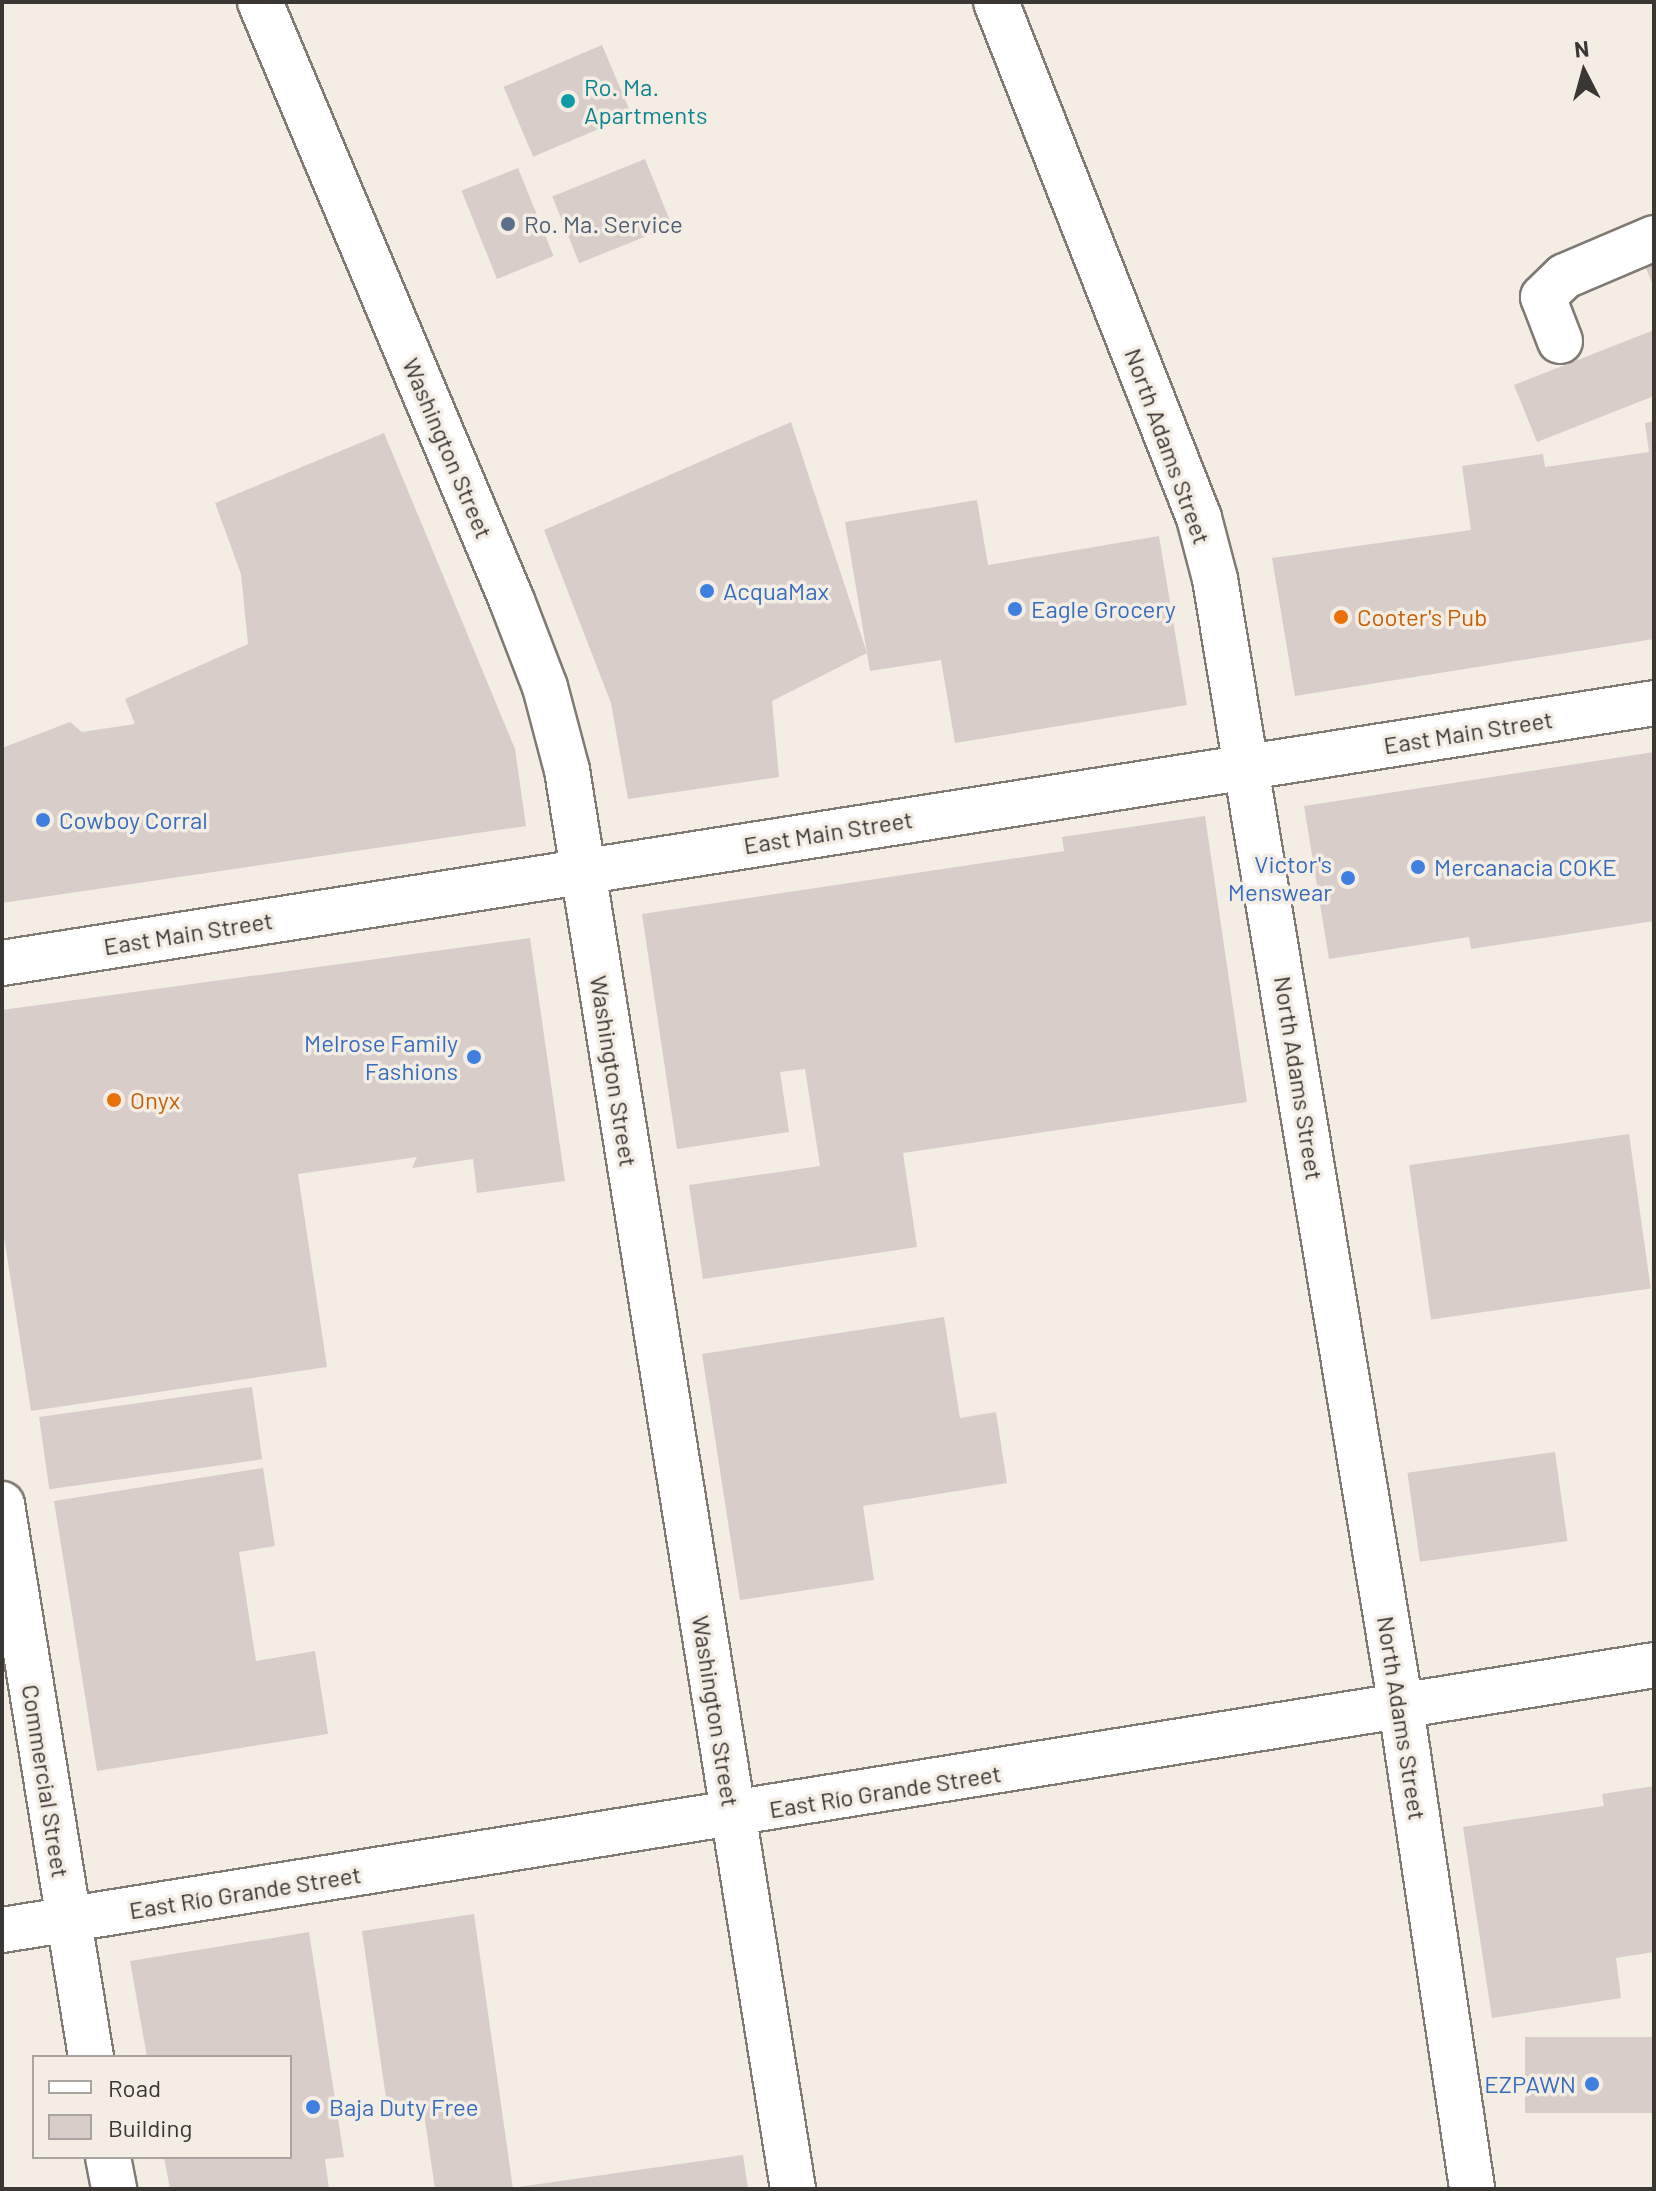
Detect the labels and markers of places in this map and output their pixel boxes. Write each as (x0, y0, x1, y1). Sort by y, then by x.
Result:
place label: Ro. Ma. Apartments (584, 73, 708, 129)
marker: Ro. Ma. Apartments (559, 92, 577, 110)
place label: Ro. Ma. Service (524, 210, 683, 238)
marker: Ro. Ma. Service (499, 215, 517, 233)
place label: AcquaMax (723, 577, 829, 605)
marker: AcquaMax (698, 582, 716, 600)
place label: Eagle Grocery (1031, 595, 1176, 623)
marker: Eagle Grocery (1006, 600, 1024, 618)
place label: Cooter's Pub (1357, 603, 1487, 631)
marker: Cooter's Pub (1332, 608, 1350, 626)
place label: Cowboy Corral (59, 806, 208, 834)
marker: Cowboy Corral (34, 811, 52, 829)
place label: Victor's Menswear (1228, 850, 1332, 906)
place label: Mercanacia COKE (1434, 853, 1617, 881)
marker: Mercanacia COKE (1409, 858, 1427, 876)
marker: Victor's Menswear (1339, 869, 1357, 887)
place label: Melrose Family Fashions (304, 1029, 458, 1085)
marker: Melrose Family Fashions (465, 1048, 483, 1066)
place label: Onyx (130, 1086, 180, 1114)
marker: Onyx (105, 1091, 123, 1109)
place label: EZPAWN (1484, 2070, 1576, 2098)
marker: EZPAWN (1583, 2075, 1601, 2093)
place label: Baja Duty Free (329, 2093, 479, 2121)
marker: Baja Duty Free (304, 2098, 322, 2116)

